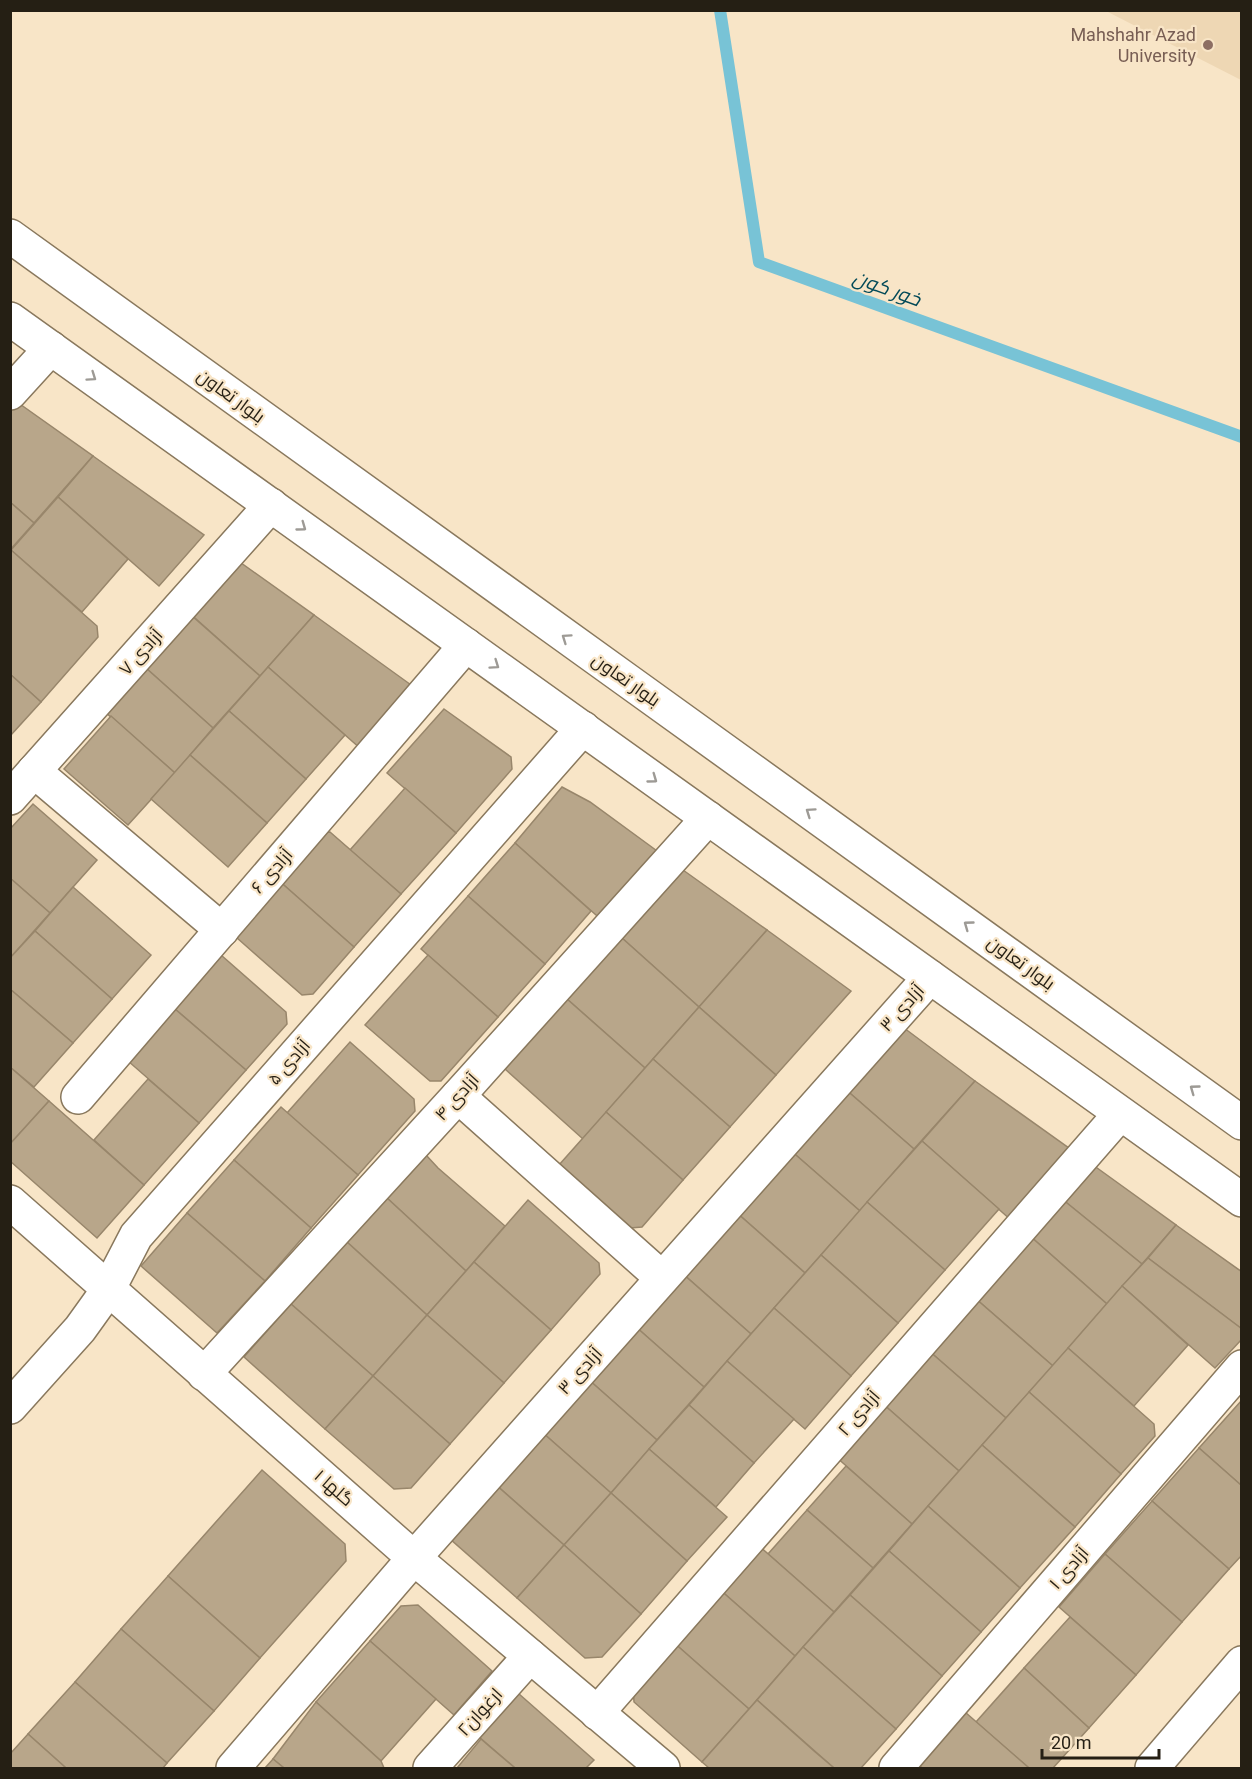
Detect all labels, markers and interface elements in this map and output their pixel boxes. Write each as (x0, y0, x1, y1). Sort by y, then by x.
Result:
place label: Mahshahr Azad University (1070, 24, 1196, 66)
marker: Mahshahr Azad University (1201, 38, 1215, 52)
water label: خور کون (850, 265, 925, 312)
street label: بلوار تعاون (193, 364, 269, 428)
one-way arrow (86, 370, 97, 381)
one-way arrow (296, 520, 307, 531)
street label: آزادی ۷ (114, 624, 168, 680)
one-way arrow (561, 634, 572, 645)
street label: بلوار تعاون (588, 649, 664, 711)
one-way arrow (488, 658, 499, 669)
one-way arrow (647, 772, 658, 783)
one-way arrow (805, 808, 816, 819)
street label: آزادی ۶ (247, 844, 298, 898)
one-way arrow (964, 921, 975, 932)
street label: بلوار تعاون (983, 931, 1059, 995)
street label: آزادی ۳ (875, 980, 929, 1036)
street label: آزادی ۵ (263, 1034, 315, 1089)
street label: آزادی ۴ (430, 1069, 484, 1125)
one-way arrow (1190, 1085, 1201, 1096)
street label: آزادی ۳ (553, 1343, 607, 1399)
street label: آزادی ۲ (833, 1386, 885, 1440)
street label: گلها ۱ (310, 1465, 358, 1511)
street label: آزادی ۱ (1045, 1542, 1094, 1594)
street label: ارغوان۲ (453, 1683, 507, 1741)
scale bar (1042, 1722, 1159, 1760)
text: 20 m (1051, 1732, 1091, 1753)

